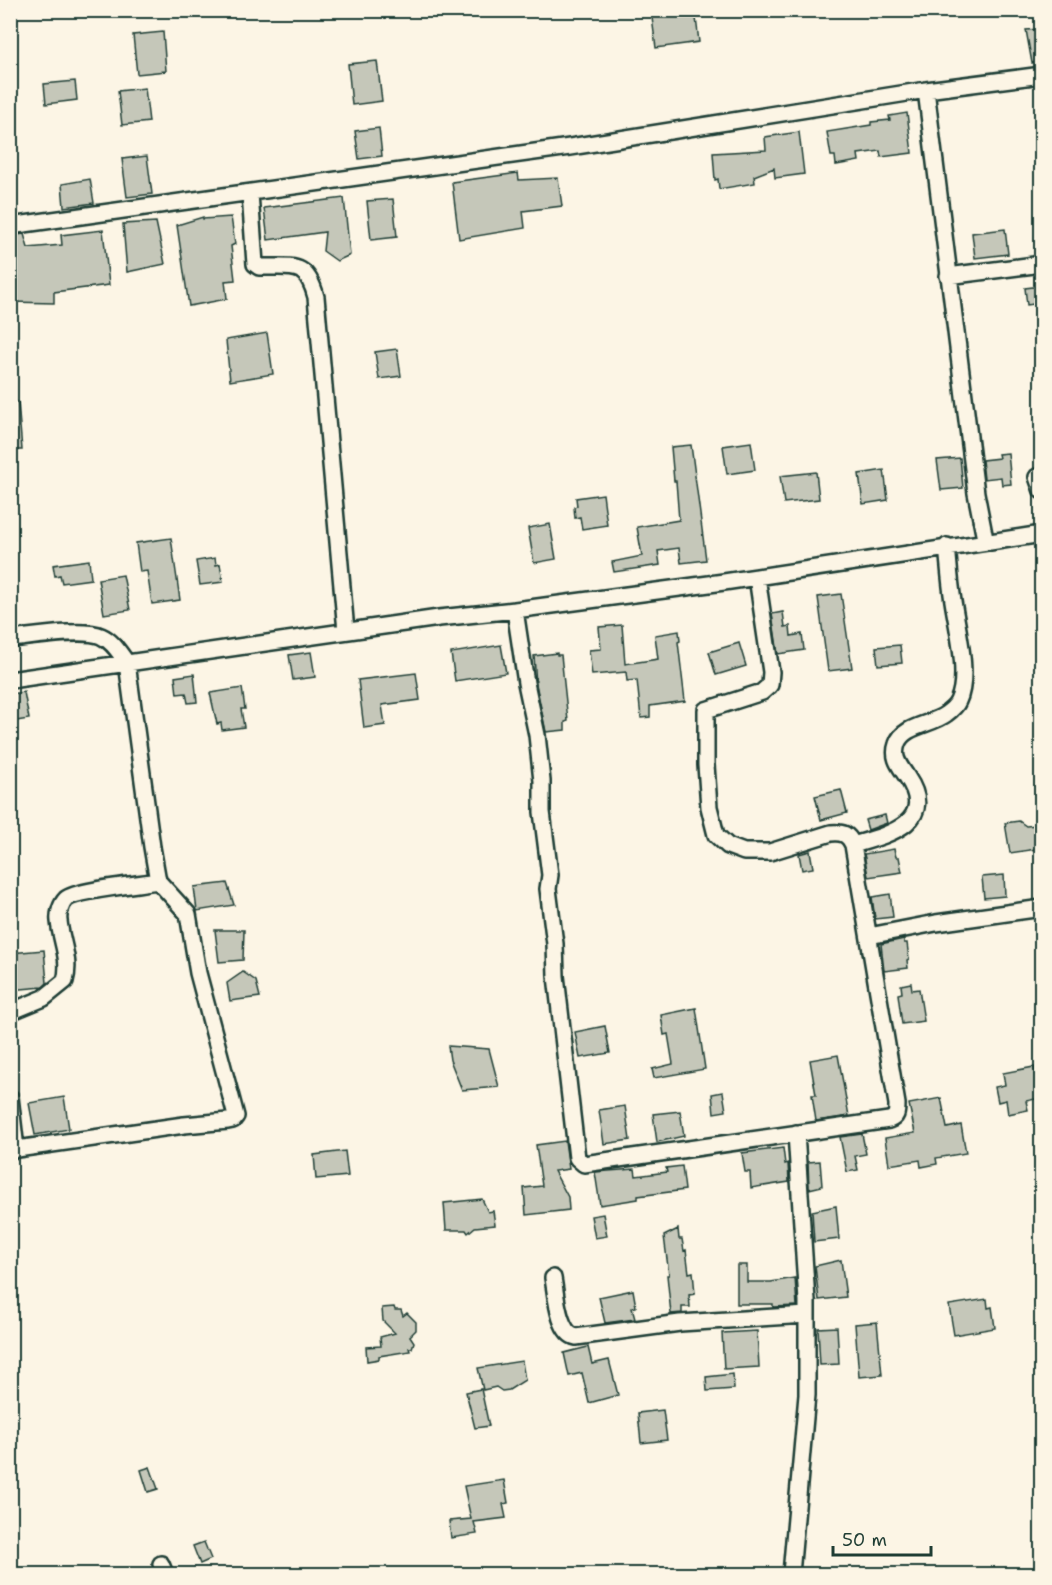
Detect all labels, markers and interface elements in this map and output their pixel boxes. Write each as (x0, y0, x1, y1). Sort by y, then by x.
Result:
scale bar (833, 1519, 930, 1557)
text: 50 m (842, 1528, 887, 1552)

